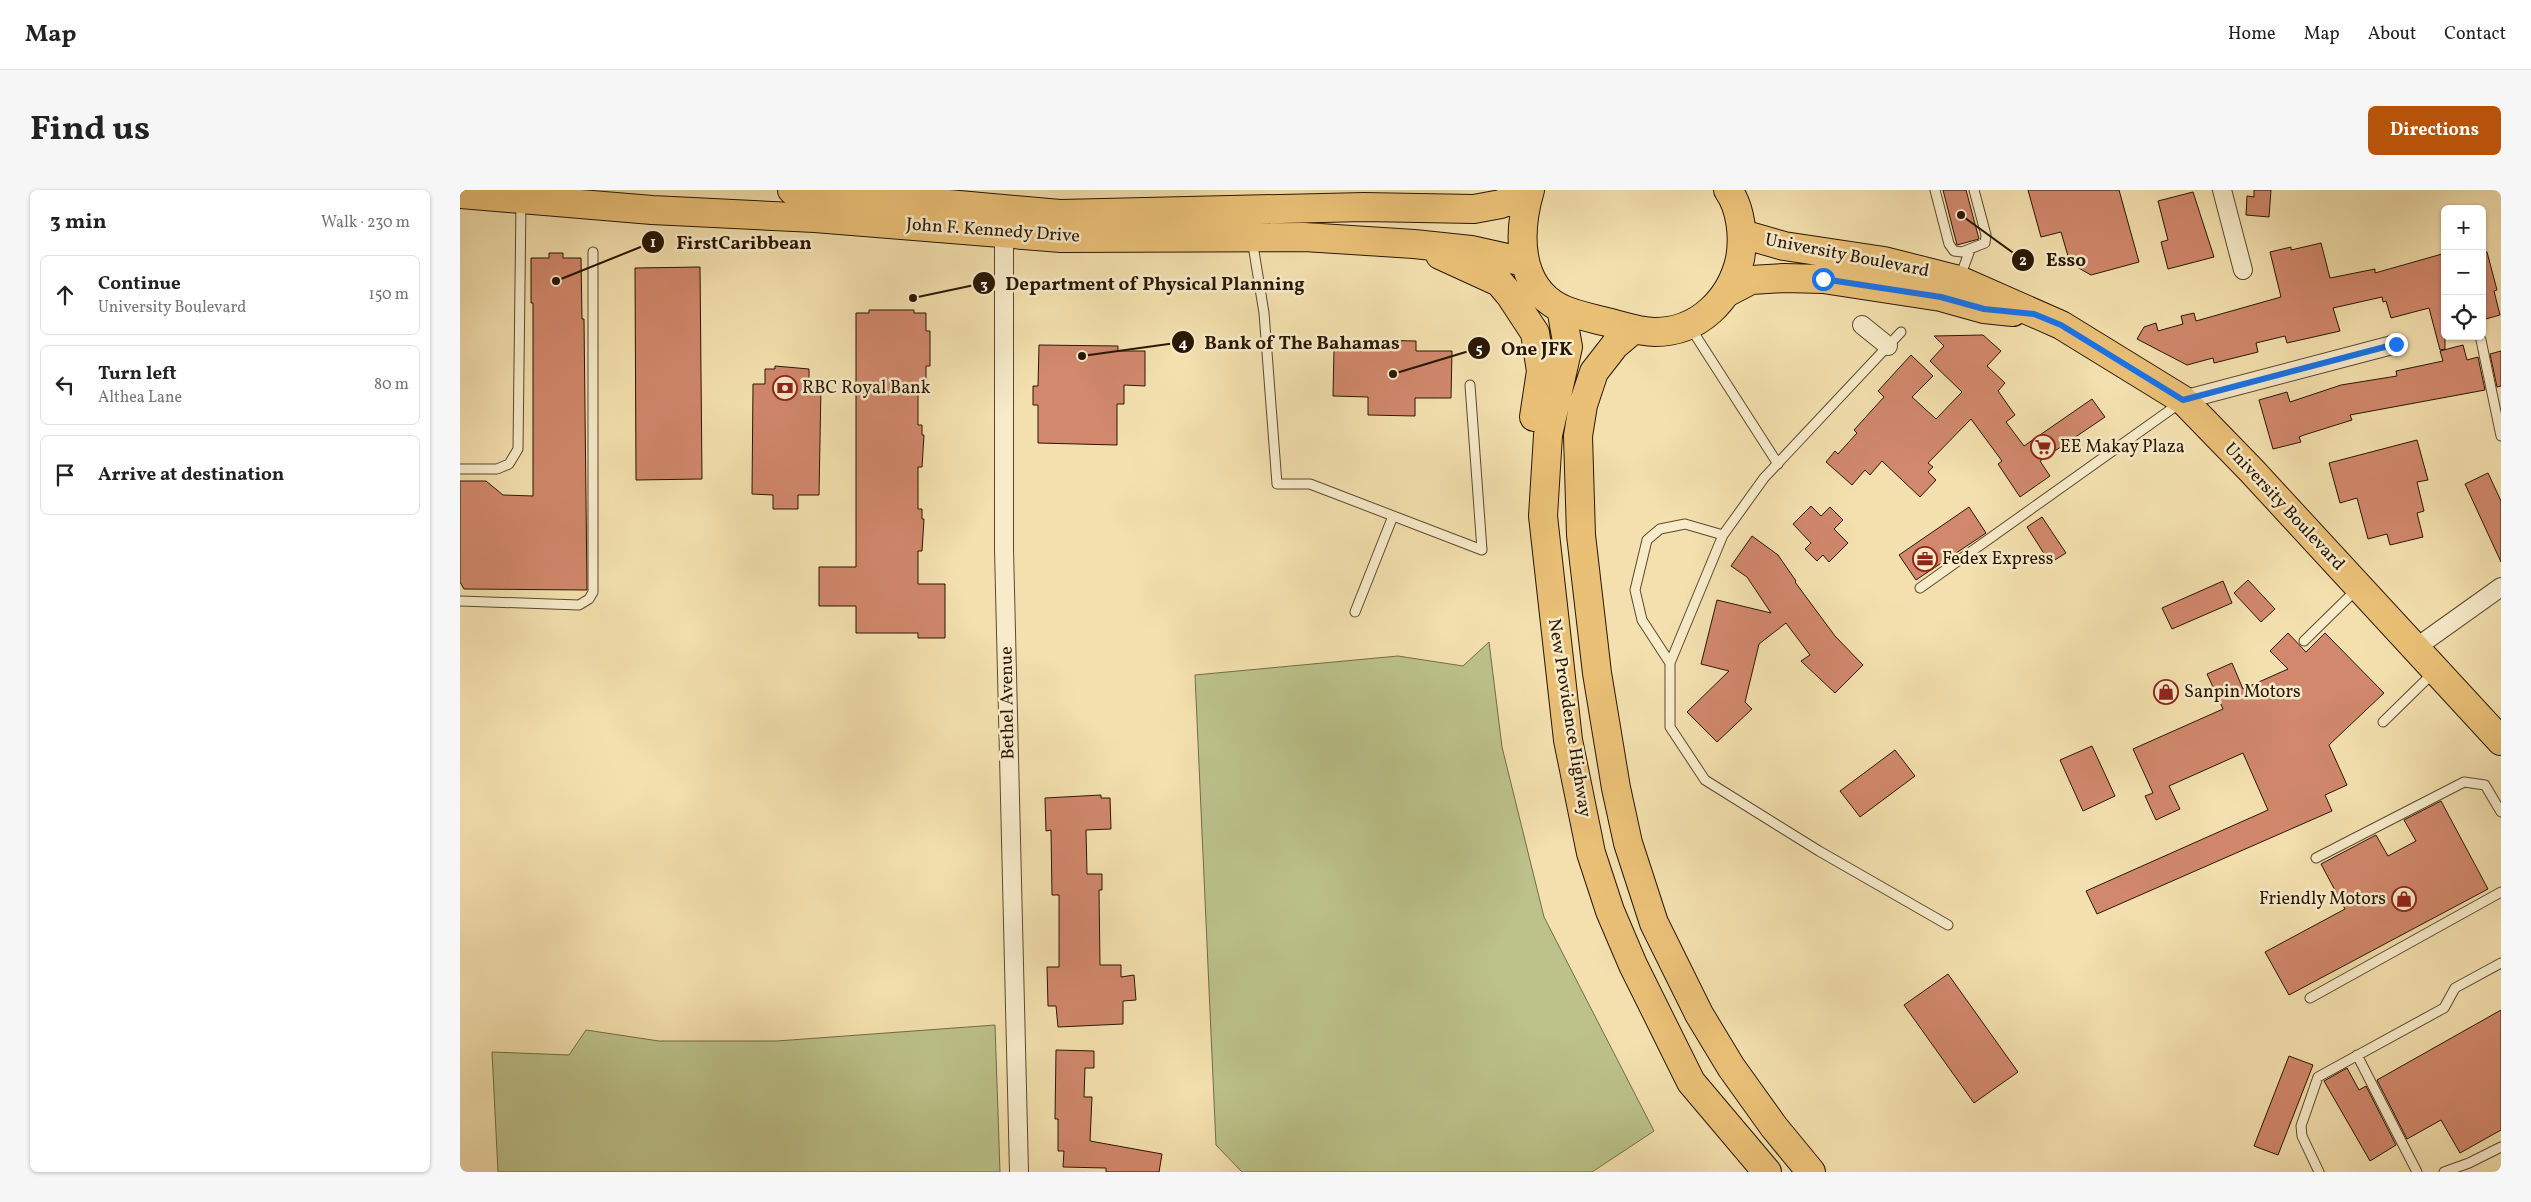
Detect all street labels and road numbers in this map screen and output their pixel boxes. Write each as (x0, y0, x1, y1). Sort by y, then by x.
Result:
street label: John F. Kennedy Drive (905, 212, 1081, 250)
street label: University Boulevard (1763, 228, 1931, 284)
street label: University Boulevard (2218, 437, 2350, 577)
street label: New Providence Highway (1541, 617, 1597, 819)
street label: Bethel Avenue (995, 646, 1021, 760)

